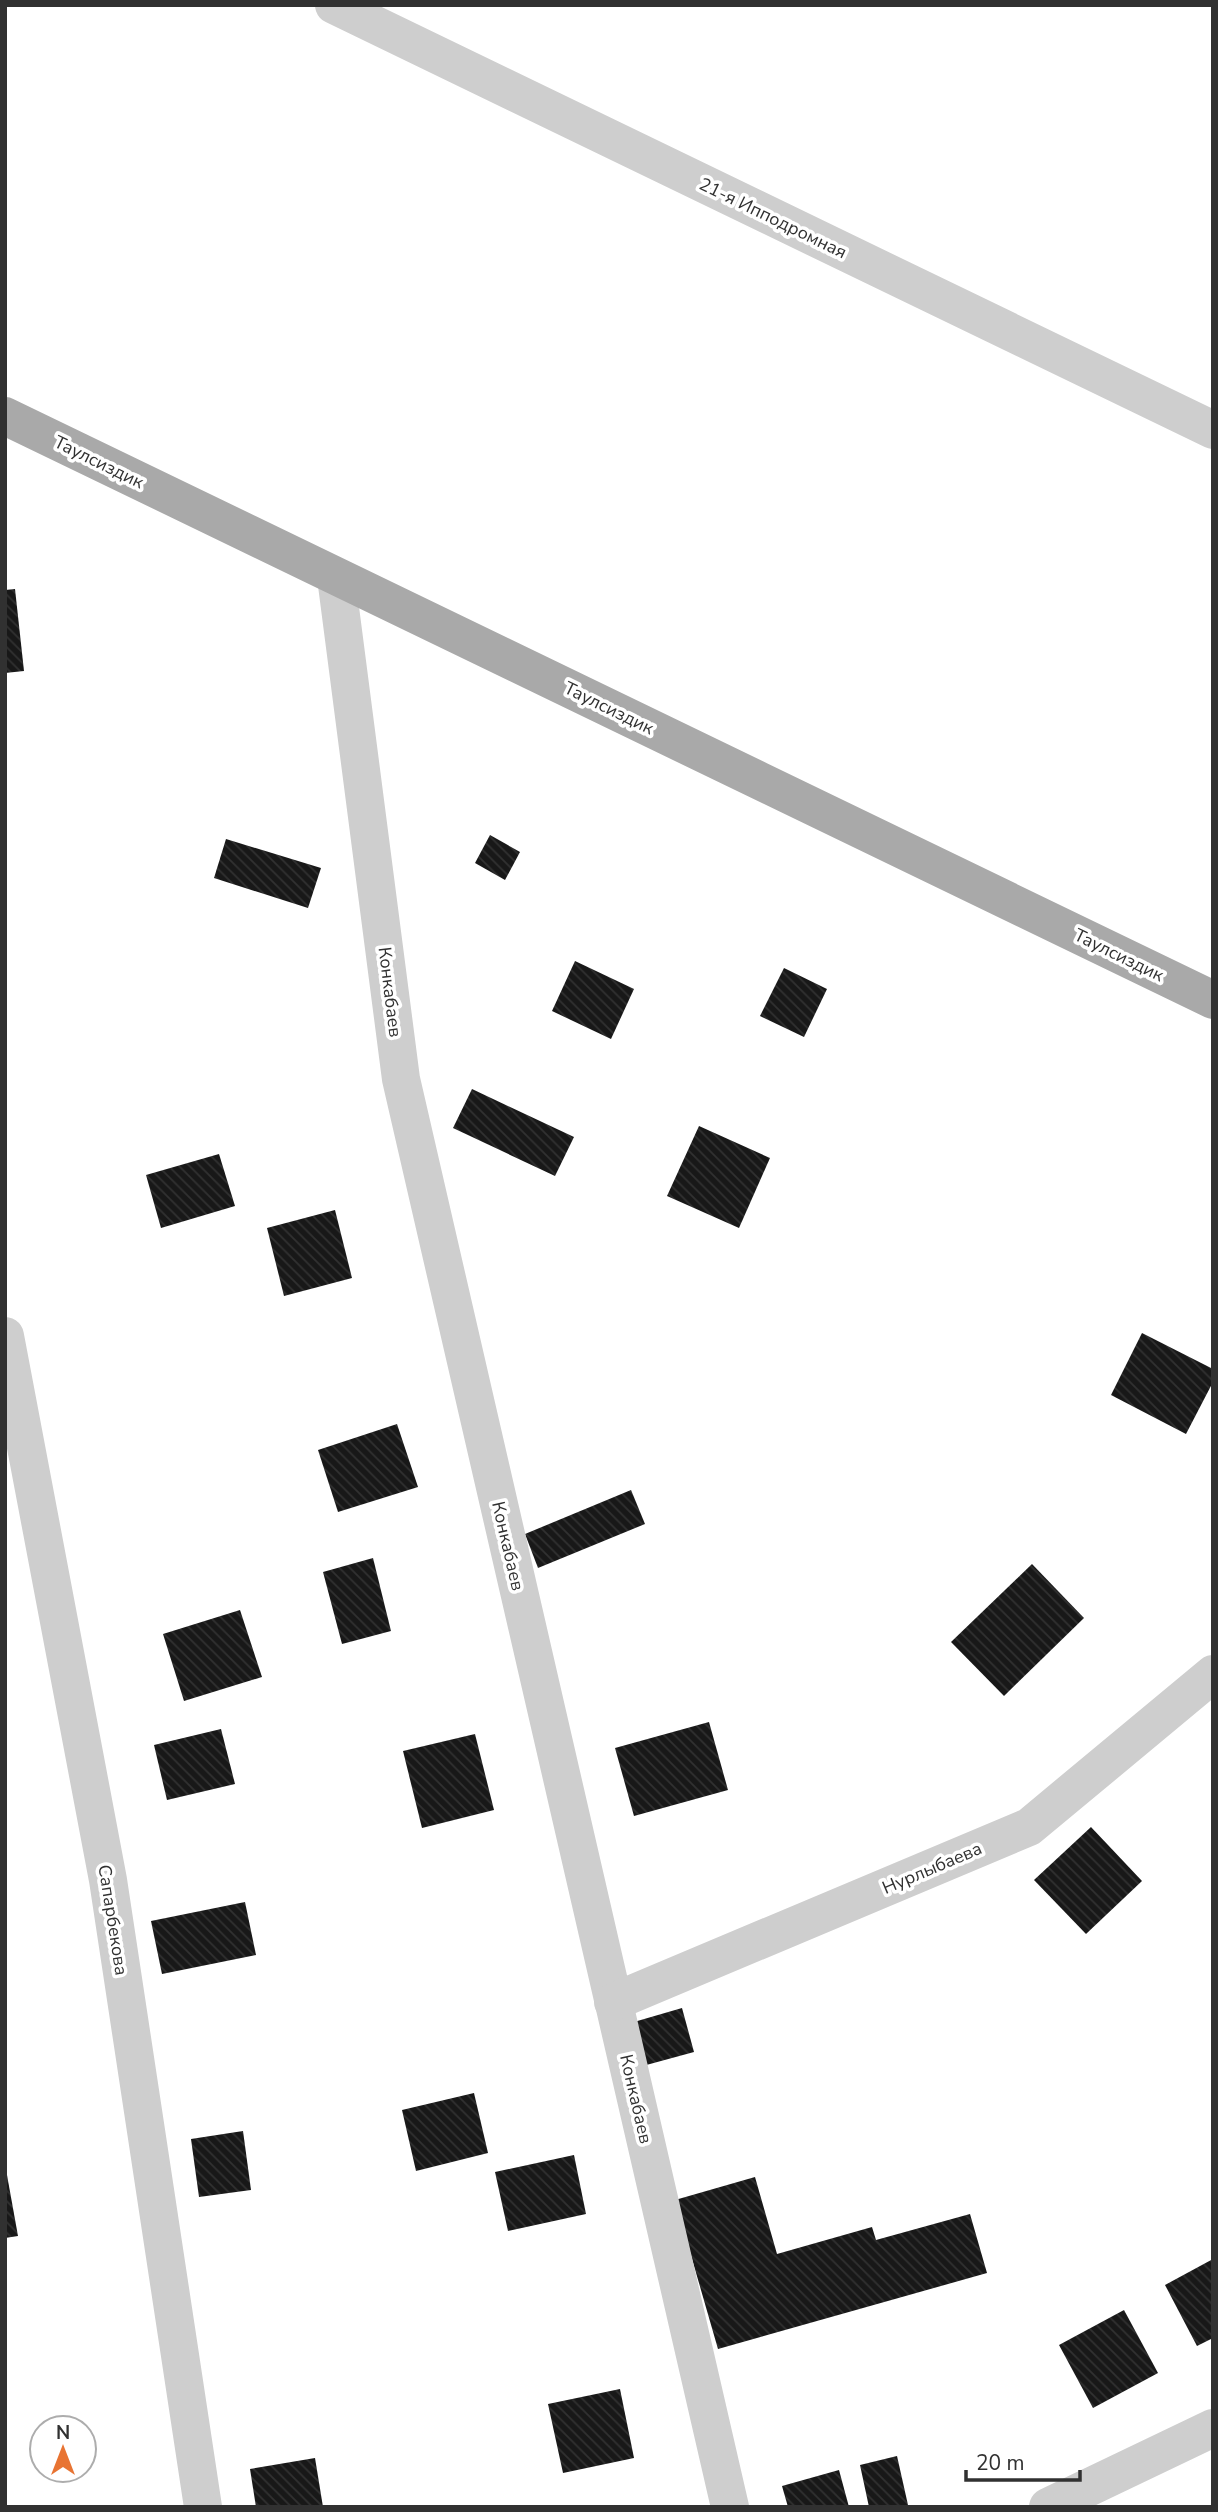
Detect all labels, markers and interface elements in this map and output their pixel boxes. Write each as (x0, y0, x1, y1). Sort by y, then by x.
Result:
street label: 21-я Ипподромная (695, 172, 851, 264)
street label: Таулсиздик (50, 430, 148, 494)
street label: Таулсиздик (560, 676, 658, 740)
street label: Таулсиздик (1070, 923, 1168, 987)
street label: Конкабаев (373, 945, 407, 1039)
street label: Конкабаев (486, 1499, 530, 1593)
street label: Нурлыбаева (878, 1836, 986, 1900)
street label: Сапарбекова (92, 1863, 134, 1977)
street label: Конкабаев (614, 2052, 658, 2146)
north arrow (28, 2414, 98, 2484)
text: N (56, 2420, 70, 2446)
scale bar (966, 2438, 1080, 2482)
text: 20 m (976, 2449, 1025, 2477)

